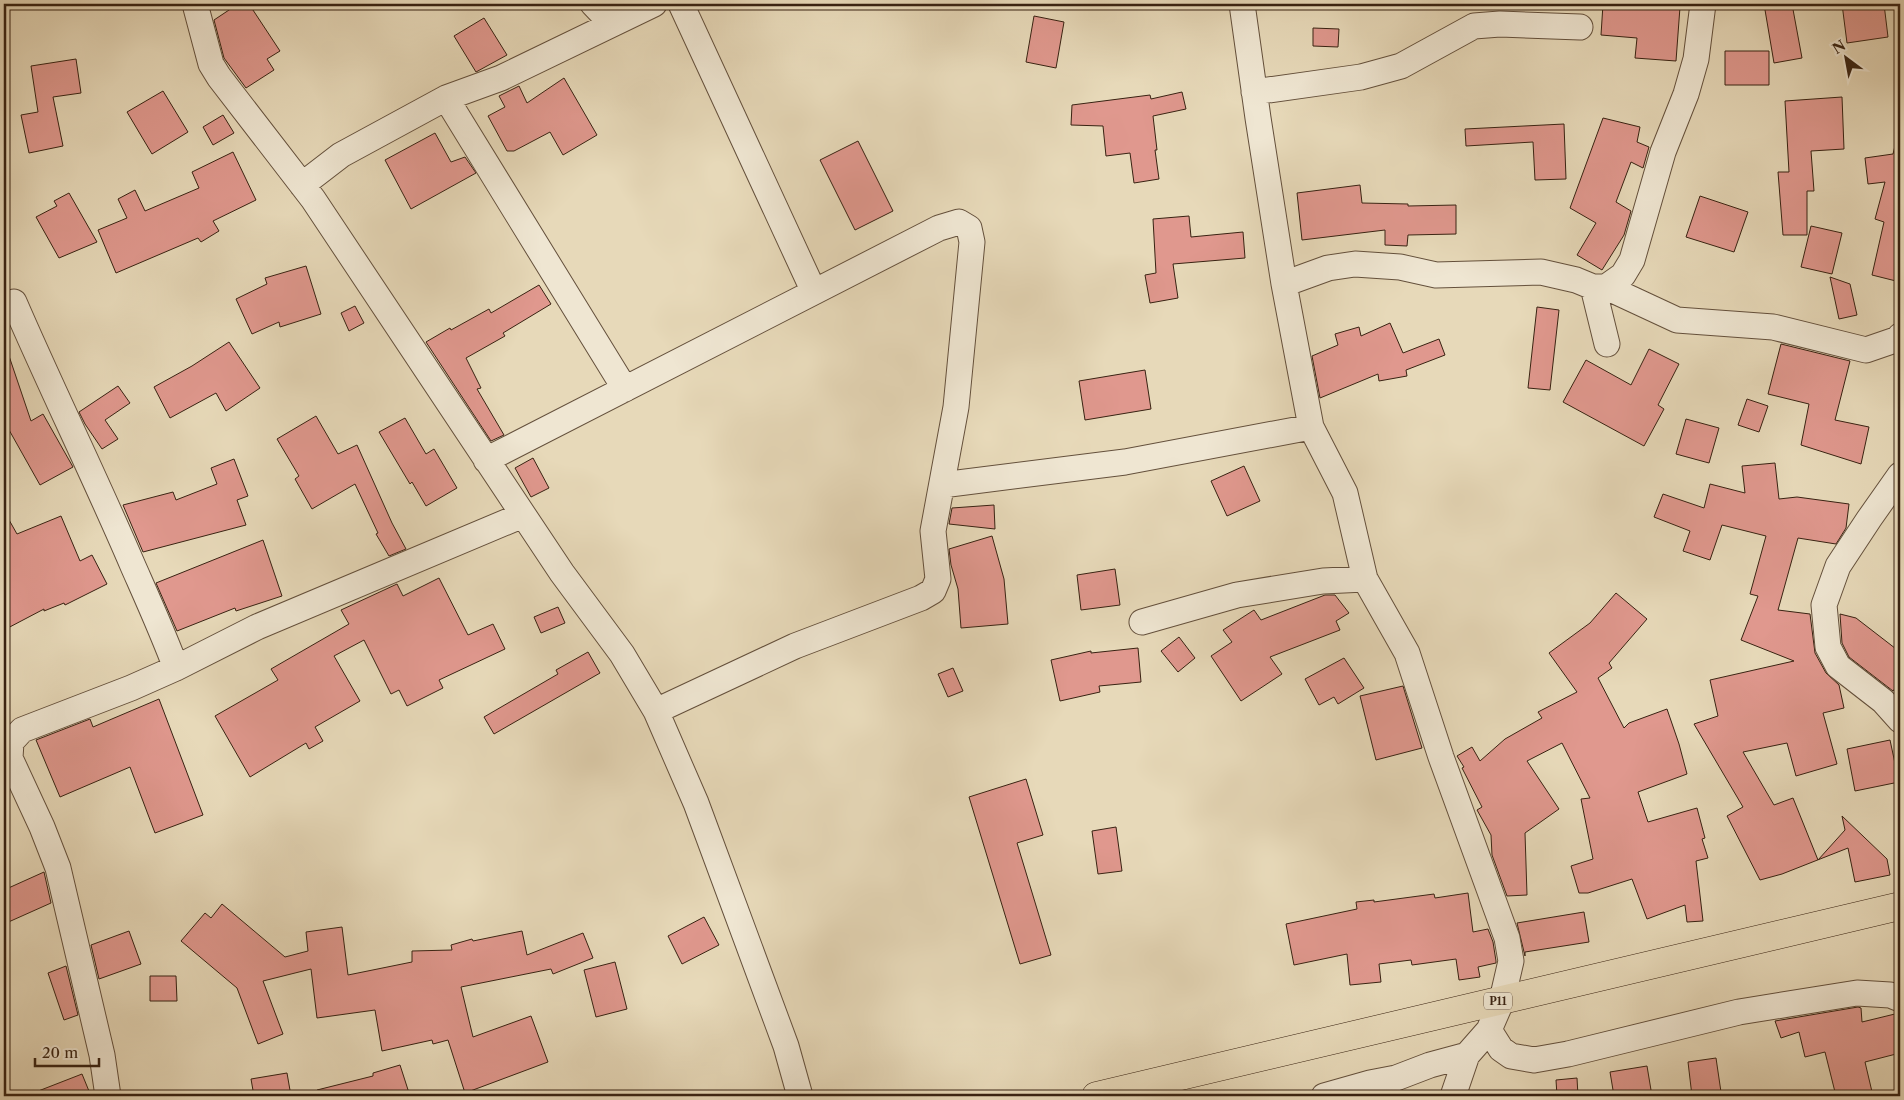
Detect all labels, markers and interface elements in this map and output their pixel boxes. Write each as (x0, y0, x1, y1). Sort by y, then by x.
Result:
north arrow (1822, 32, 1872, 82)
text: N (1829, 36, 1849, 58)
road number: P11 (1484, 992, 1512, 1009)
scale bar (35, 1035, 99, 1067)
text: 20 m (42, 1043, 78, 1062)

